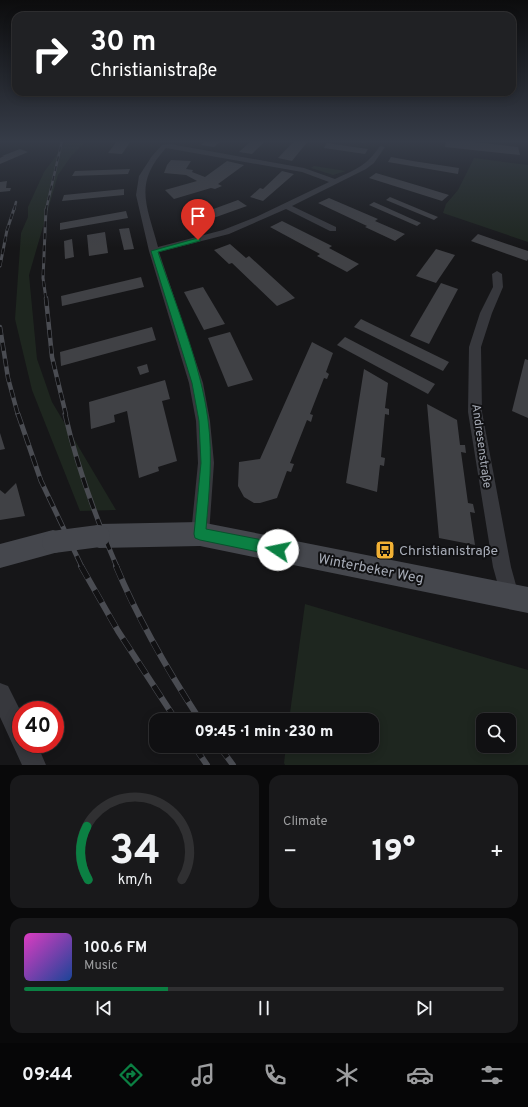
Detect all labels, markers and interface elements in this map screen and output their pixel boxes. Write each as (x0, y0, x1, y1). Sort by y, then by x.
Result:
text: 30 m (90, 25, 156, 61)
icon: right (24, 28, 76, 80)
text: Christianistraße (90, 60, 217, 83)
pin (181, 199, 215, 240)
icon: arrive (187, 205, 209, 227)
street label: Andresenstraße (467, 403, 495, 489)
position arrow (257, 529, 299, 571)
bus stop icon: Christianistraße (374, 539, 396, 561)
place label: Christianistraße (399, 543, 498, 560)
street label: Winterbeker Weg (317, 551, 425, 588)
speed limit sign: 40 (12, 701, 64, 753)
map controls (476, 713, 516, 753)
button: search (476, 713, 516, 753)
text: 09:45 · 1 min · 230 m (195, 723, 333, 742)
text: Climate (283, 814, 328, 830)
text: 34 (109, 825, 160, 878)
text: 19° (372, 834, 415, 871)
text: − (283, 839, 297, 866)
text: + (490, 839, 504, 866)
text: km/h (117, 870, 152, 888)
text: 100.6 FM (84, 939, 147, 958)
text: Music (84, 958, 118, 974)
icon: previous (93, 997, 115, 1019)
icon: pause (253, 997, 275, 1019)
icon: next (413, 997, 435, 1019)
icon: directions (117, 1061, 145, 1089)
icon: music (189, 1061, 217, 1089)
icon: phone (261, 1061, 289, 1089)
icon: climate (333, 1061, 361, 1089)
icon: car (406, 1061, 434, 1089)
icon: filters (478, 1061, 506, 1089)
text: 09:44 (22, 1064, 73, 1087)

